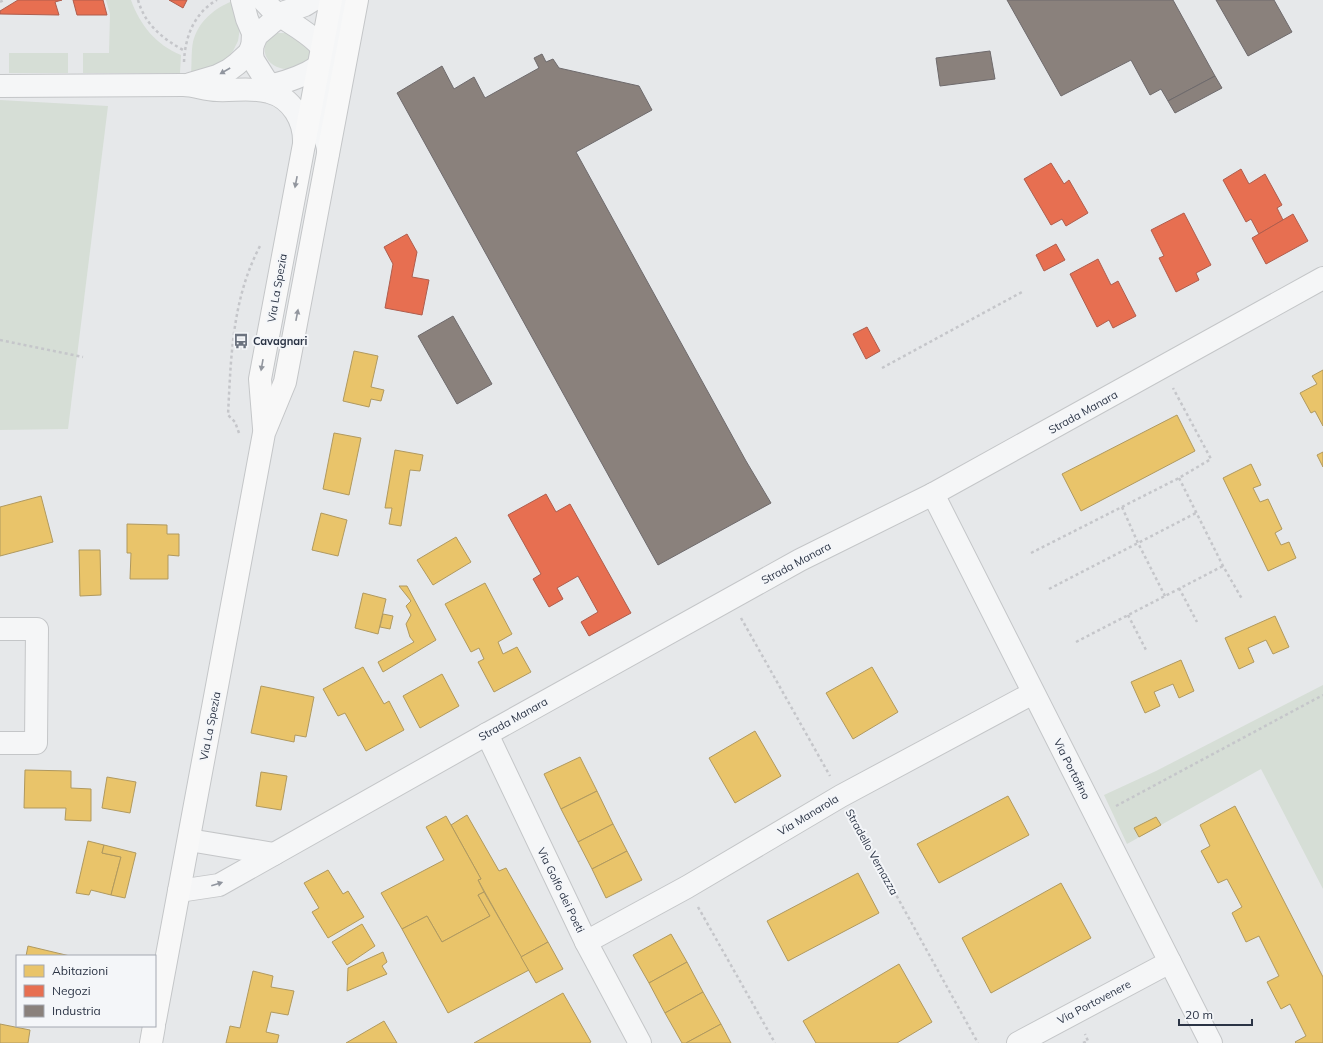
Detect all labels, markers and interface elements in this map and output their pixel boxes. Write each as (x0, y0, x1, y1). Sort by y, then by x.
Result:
one-way arrow (219, 68, 231, 75)
one-way arrow (293, 176, 299, 189)
street label: Via La Spezia (264, 253, 290, 323)
one-way arrow (295, 309, 301, 321)
bus stop icon: Cavagnari (232, 332, 250, 350)
place label: Cavagnari (253, 334, 307, 348)
one-way arrow (259, 359, 265, 371)
street label: Strada Manara (1046, 387, 1120, 437)
street label: Strada Manara (759, 539, 833, 587)
street label: Via La Spezia (196, 691, 224, 761)
street label: Strada Manara (476, 694, 550, 744)
street label: Via Portofino (1051, 736, 1093, 802)
street label: Via Manarola (775, 791, 841, 839)
street label: Stradello Vernazza (843, 807, 901, 897)
street label: Via Golfo dei Poeti (534, 845, 588, 935)
one-way arrow (212, 881, 224, 887)
legend (16, 955, 156, 1027)
text: Abitazioni (52, 963, 108, 978)
street label: Via Portovenere (1055, 977, 1133, 1027)
text: Negozi (52, 983, 91, 998)
scale bar (1179, 1001, 1252, 1027)
text: Industria (52, 1003, 101, 1018)
text: 20 m (1185, 1007, 1213, 1022)

